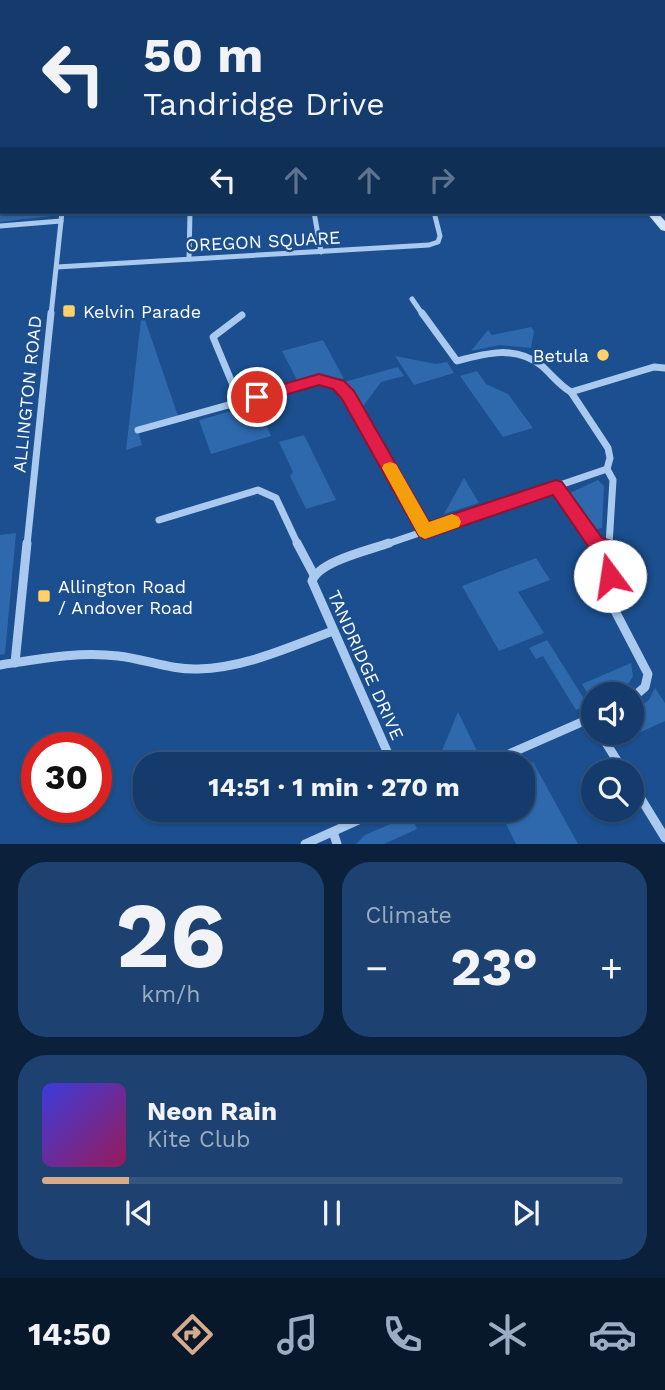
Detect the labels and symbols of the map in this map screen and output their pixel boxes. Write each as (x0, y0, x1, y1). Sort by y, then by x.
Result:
street label: OREGON SQUARE (185, 226, 341, 256)
place label: Kelvin Parade (83, 301, 201, 322)
marker: Kelvin Parade (61, 303, 77, 319)
street label: ALLINGTON ROAD (8, 314, 46, 474)
place label: Betula (533, 345, 589, 366)
marker: Betula (595, 347, 611, 363)
pin (227, 367, 287, 427)
position arrow (573, 539, 647, 613)
place label: Allington Road / Andover Road (58, 576, 193, 618)
street label: TANDRIDGE DRIVE (324, 587, 408, 743)
marker: Allington Road / Andover Road (36, 588, 52, 604)
speed limit sign: 30 (21, 732, 112, 823)

